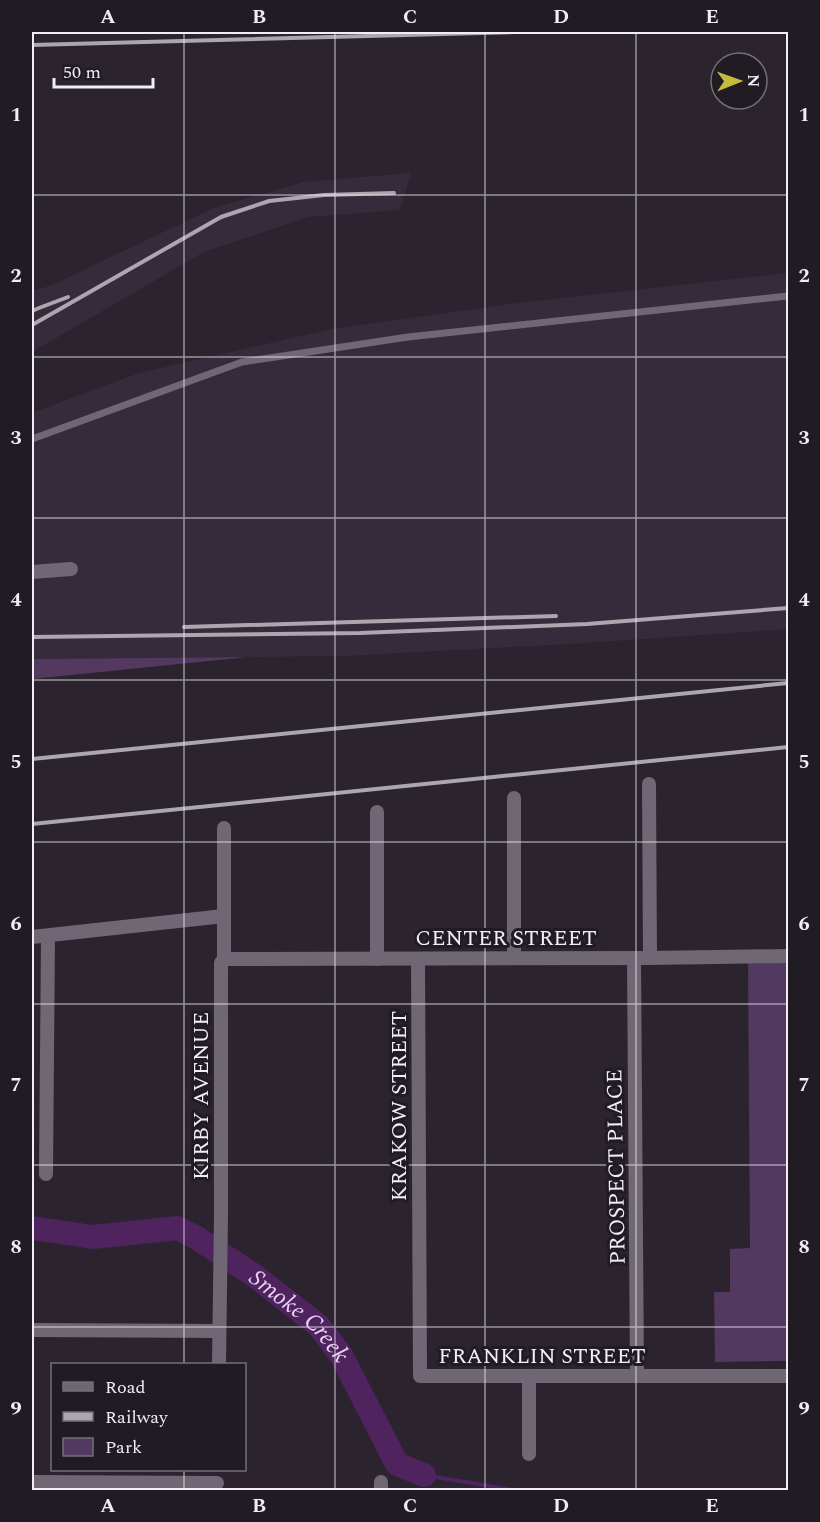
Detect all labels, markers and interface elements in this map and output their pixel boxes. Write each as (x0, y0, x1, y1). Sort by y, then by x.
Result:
text: A (100, 2, 116, 32)
text: B (252, 2, 266, 32)
text: C (403, 2, 417, 32)
text: D (553, 2, 569, 32)
text: E (705, 2, 719, 32)
scale bar (54, 51, 153, 89)
north arrow (709, 51, 769, 111)
text: 50 m (63, 59, 101, 86)
text: N (741, 74, 765, 87)
text: 1 (10, 100, 22, 130)
text: 1 (798, 100, 810, 130)
text: 2 (10, 261, 22, 291)
text: 2 (798, 261, 810, 291)
text: 3 (10, 423, 22, 453)
text: 3 (798, 423, 810, 453)
text: 4 (10, 585, 22, 615)
text: 4 (798, 585, 810, 615)
text: 5 (10, 747, 22, 777)
text: 5 (798, 747, 810, 777)
text: 6 (10, 909, 22, 939)
text: 6 (798, 909, 810, 939)
street label: CENTER STREET (415, 922, 597, 955)
street label: KRAKOW STREET (383, 1011, 416, 1201)
street label: KIRBY AVENUE (185, 1012, 218, 1180)
street label: PROSPECT PLACE (598, 1069, 635, 1265)
text: 7 (10, 1070, 22, 1100)
text: 7 (798, 1070, 810, 1100)
text: 8 (10, 1232, 22, 1262)
text: 8 (798, 1232, 810, 1262)
water label: Smoke Creek (241, 1261, 358, 1371)
street label: FRANKLIN STREET (438, 1340, 646, 1373)
legend (51, 1363, 246, 1471)
text: Road (105, 1374, 146, 1401)
text: 9 (10, 1394, 22, 1424)
text: 9 (798, 1394, 810, 1424)
text: Railway (105, 1404, 169, 1431)
text: Park (105, 1434, 142, 1461)
text: A (100, 1491, 116, 1521)
text: B (252, 1491, 266, 1521)
text: C (403, 1491, 417, 1521)
text: D (553, 1491, 569, 1521)
text: E (705, 1491, 719, 1521)

